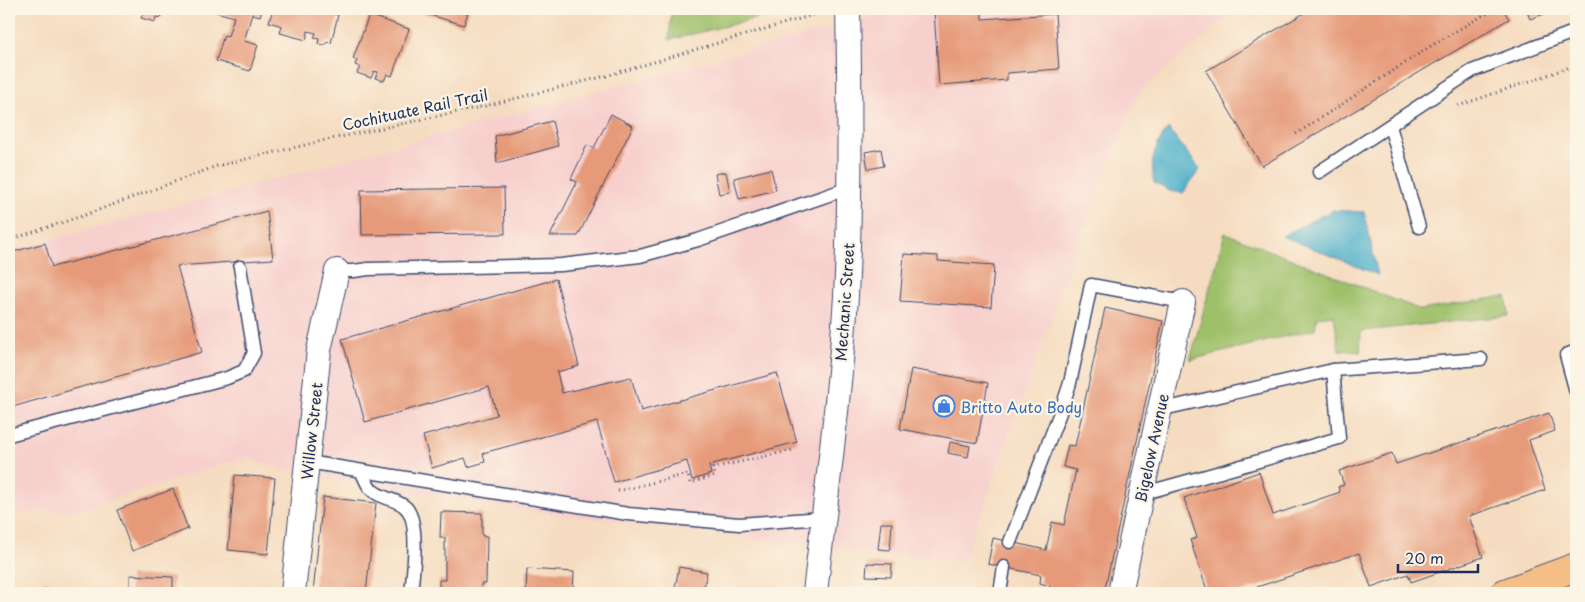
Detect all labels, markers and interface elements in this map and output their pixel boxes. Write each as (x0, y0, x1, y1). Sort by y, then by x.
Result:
street label: Cochituate Rail Trail (340, 82, 490, 136)
street label: Mechanic Street (828, 242, 860, 362)
street label: Willow Street (294, 381, 328, 481)
street label: Bigelow Avenue (1128, 391, 1174, 505)
shop icon: Britto Auto Body (932, 394, 956, 418)
place label: Britto Auto Body (960, 395, 1082, 418)
scale bar (1398, 542, 1478, 574)
text: 20 m (1405, 546, 1444, 569)

